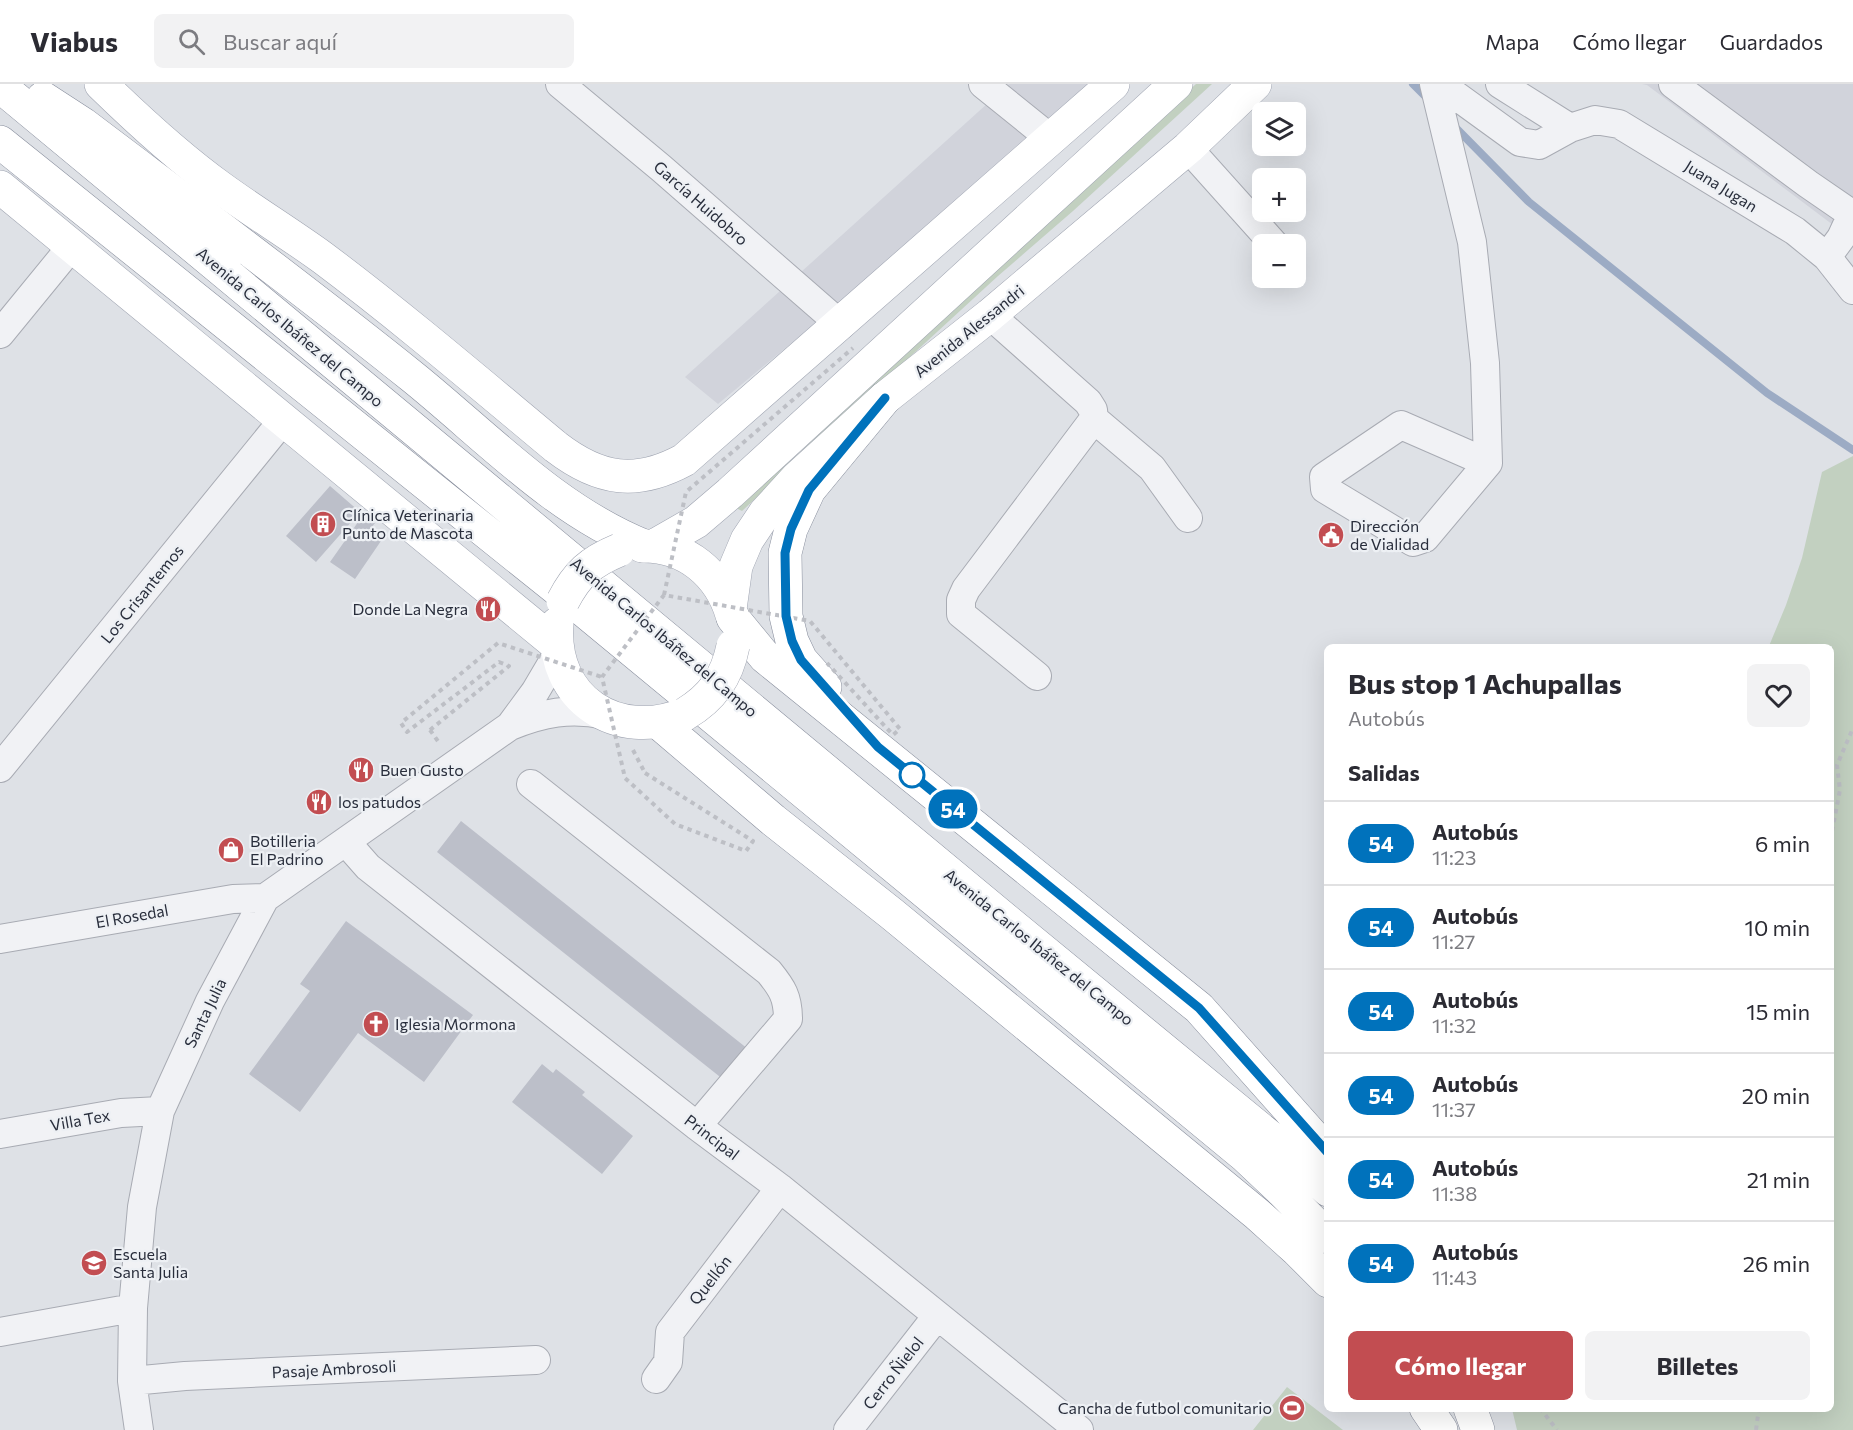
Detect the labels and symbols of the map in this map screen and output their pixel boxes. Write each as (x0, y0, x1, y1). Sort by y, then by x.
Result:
street label: Juana Jugan (1681, 156, 1761, 215)
street label: García Huidobro (650, 157, 752, 249)
street label: Avenida Carlos Ibáñez del Campo (193, 243, 388, 410)
street label: Avenida Alessandri (910, 280, 1028, 381)
place label: Clínica Veterinaria Punto de Mascota (342, 505, 474, 542)
building icon: Clínica Veterinaria Punto de Mascota (308, 509, 338, 539)
place label: Dirección de Vialidad (1350, 516, 1429, 553)
public building icon: Dirección de Vialidad (1316, 520, 1346, 550)
street label: Los Crisantemos (96, 541, 187, 647)
street label: Avenida Carlos Ibáñez del Campo (567, 553, 762, 720)
restaurant icon: Donde La Negra (473, 594, 503, 624)
place label: Donde La Negra (352, 599, 468, 618)
restaurant icon: Buen Gusto (346, 755, 376, 785)
place label: Buen Gusto (380, 760, 464, 779)
unlabelled marker (899, 762, 925, 788)
restaurant icon: los patudos (304, 787, 334, 817)
line badge: 54 (926, 790, 980, 828)
place label: los patudos (338, 792, 421, 811)
place label: Botilleria El Padrino (250, 831, 324, 868)
shop icon: Botilleria El Padrino (216, 835, 246, 865)
street label: Avenida Carlos Ibáñez del Campo (941, 864, 1138, 1029)
street label: El Rosedal (94, 900, 170, 931)
street label: Santa Julia (180, 975, 230, 1051)
church icon: Iglesia Mormona (361, 1009, 391, 1039)
place label: Iglesia Mormona (395, 1014, 516, 1033)
street label: Villa Tex (48, 1105, 112, 1134)
street label: Principal (681, 1110, 743, 1163)
place label: Escuela Santa Julia (113, 1244, 188, 1281)
school or university icon: Escuela Santa Julia (79, 1248, 109, 1278)
street label: Quellón (684, 1251, 735, 1308)
street label: Cerro Ñielol (858, 1333, 927, 1413)
street label: Pasaje Ambrosoli (271, 1356, 397, 1381)
sports icon: Cancha de futbol comunitario (1277, 1393, 1307, 1423)
place label: Cancha de futbol comunitario (1058, 1398, 1272, 1417)

